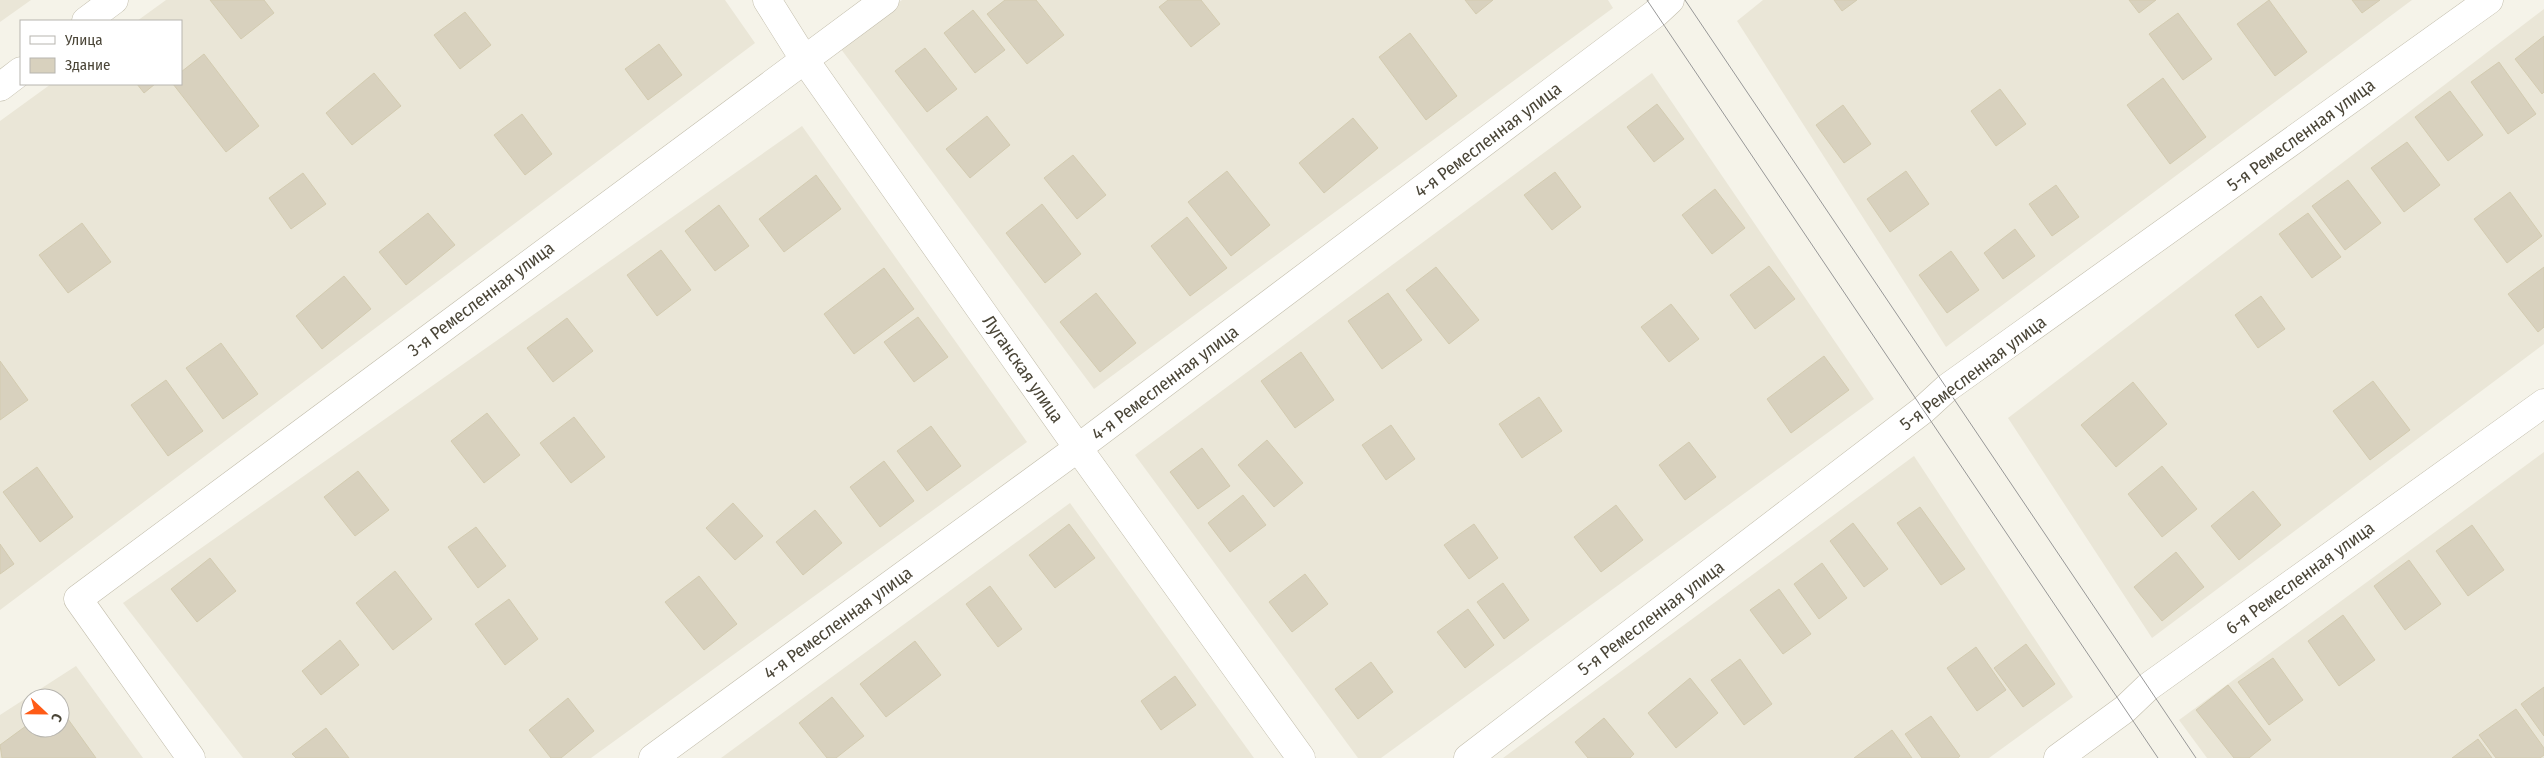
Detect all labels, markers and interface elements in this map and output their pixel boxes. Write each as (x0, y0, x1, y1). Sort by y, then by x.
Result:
legend (20, 20, 182, 85)
text: Улица (64, 31, 103, 49)
text: Здание (65, 56, 111, 74)
street label: 5-я Ремесленная улица (2223, 74, 2379, 196)
street label: 4-я Ремесленная улица (1410, 78, 1566, 202)
street label: 3-я Ремесленная улица (404, 237, 559, 361)
street label: Луганская улица (978, 311, 1068, 427)
street label: 5-я Ремесленная улица (1895, 311, 2051, 435)
street label: 4-я Ремесленная улица (1087, 321, 1243, 445)
street label: 6-я Ремесленная улица (2221, 517, 2379, 639)
street label: 5-я Ремесленная улица (1573, 556, 1729, 680)
street label: 4-я Ремесленная улица (760, 562, 917, 684)
north arrow (20, 688, 70, 738)
text: С (47, 711, 66, 725)

